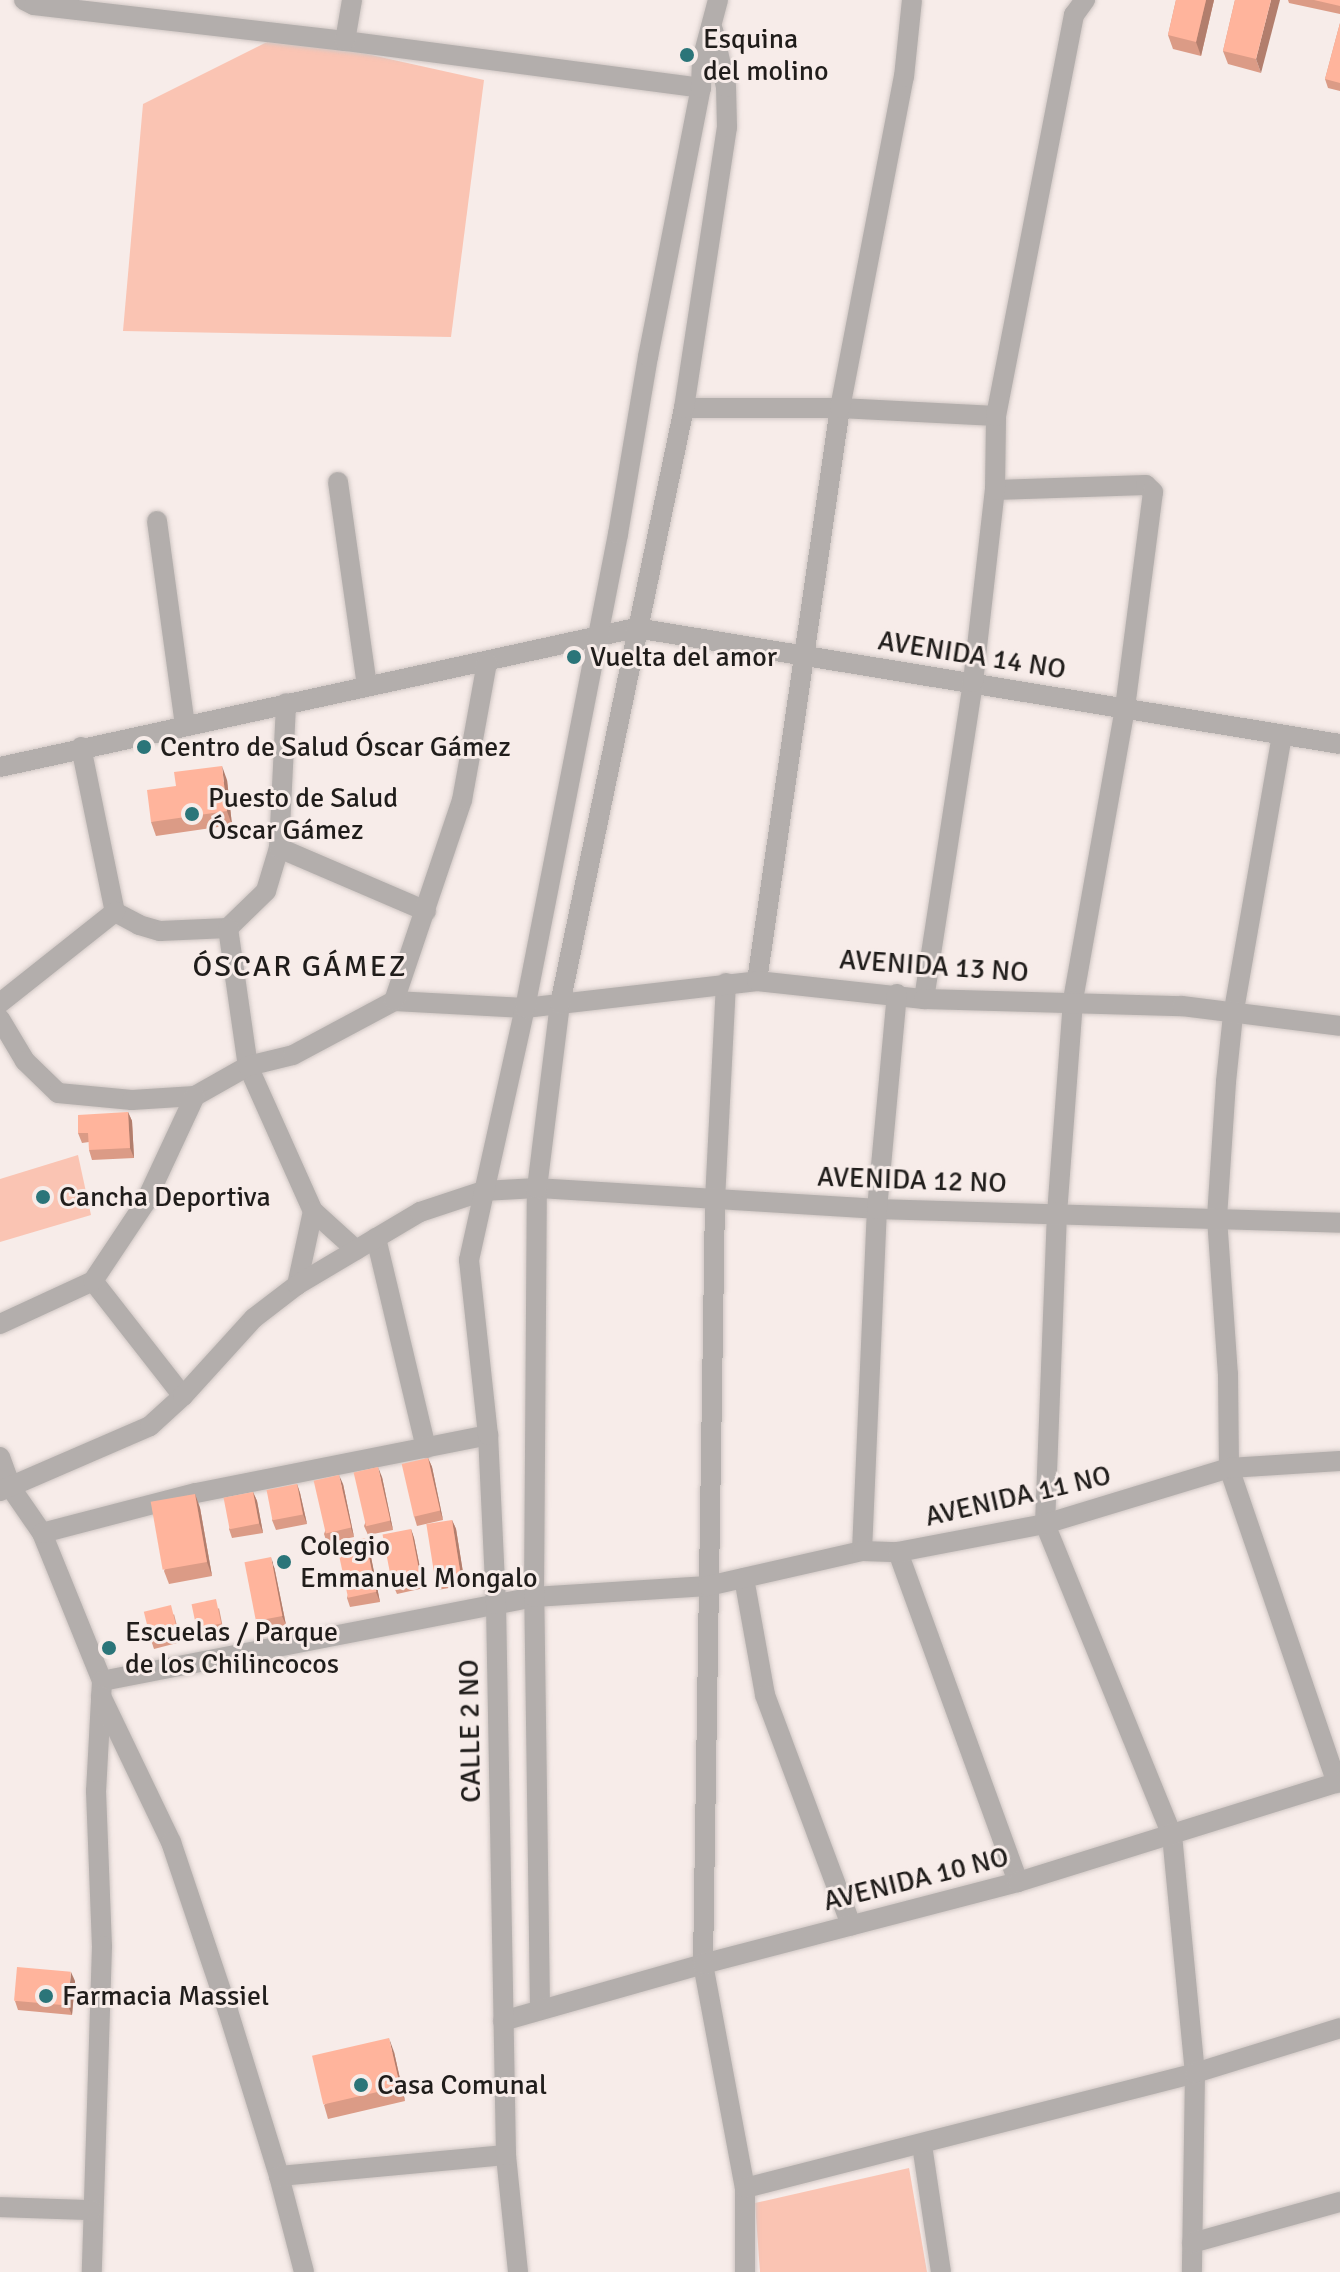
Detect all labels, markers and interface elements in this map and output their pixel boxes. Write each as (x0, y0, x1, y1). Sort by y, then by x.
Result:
place label: Esquina del molino (703, 22, 829, 88)
marker: Esquina del molino (678, 46, 696, 64)
street label: AVENIDA 14 NO (876, 624, 1068, 686)
place label: Vuelta del amor (590, 640, 777, 674)
marker: Vuelta del amor (565, 648, 583, 666)
place label: Centro de Salud Óscar Gámez (160, 730, 511, 764)
marker: Centro de Salud Óscar Gámez (135, 738, 153, 756)
place label: Puesto de Salud Óscar Gámez (208, 781, 398, 847)
marker: Puesto de Salud Óscar Gámez (183, 805, 201, 823)
street label: AVENIDA 13 NO (838, 943, 1030, 989)
district label: ÓSCAR GÁMEZ (192, 949, 408, 985)
street label: AVENIDA 12 NO (817, 1160, 1007, 1200)
place label: Cancha Deportiva (59, 1180, 271, 1214)
marker: Cancha Deportiva (34, 1188, 52, 1206)
street label: AVENIDA 11 NO (922, 1458, 1114, 1534)
place label: Colegio Emmanuel Mongalo (300, 1529, 538, 1595)
marker: Colegio Emmanuel Mongalo (275, 1553, 293, 1571)
place label: Escuelas / Parque de los Chilincocos (125, 1615, 339, 1681)
marker: Escuelas / Parque de los Chilincocos (100, 1639, 118, 1657)
street label: CALLE 2 NO (452, 1659, 488, 1803)
street label: AVENIDA 10 NO (820, 1840, 1012, 1918)
place label: Farmacia Massiel (62, 1979, 269, 2013)
marker: Farmacia Massiel (37, 1987, 55, 2005)
place label: Casa Comunal (377, 2068, 547, 2102)
marker: Casa Comunal (352, 2076, 370, 2094)

